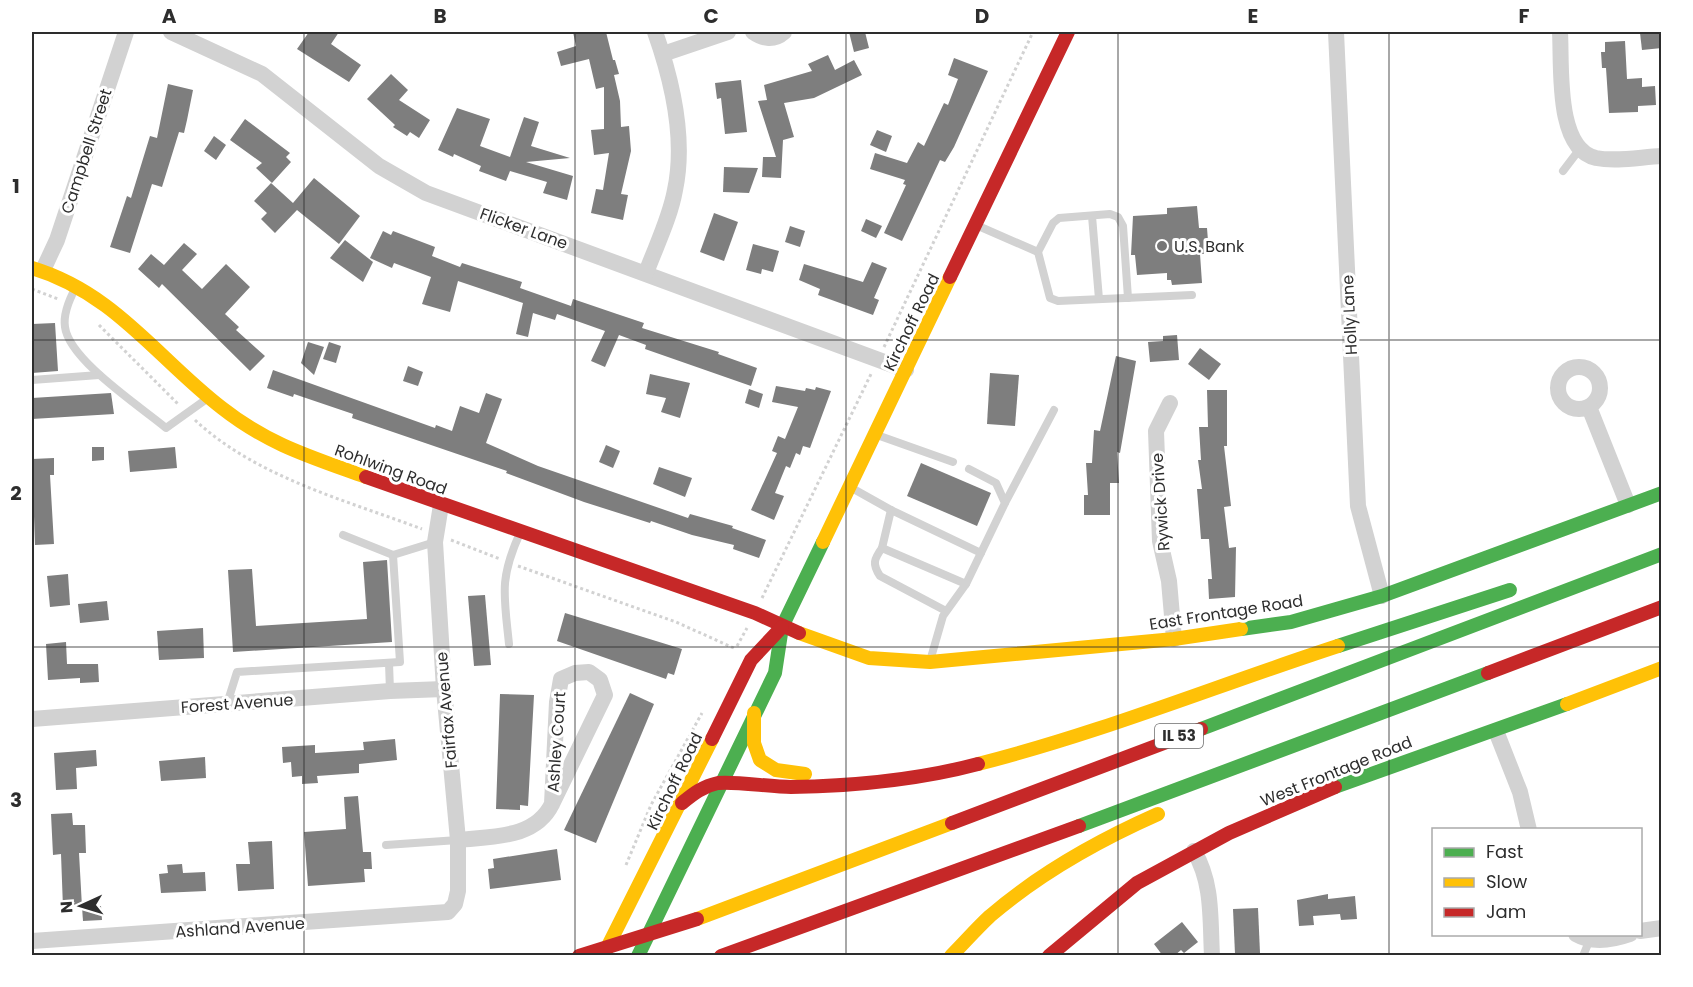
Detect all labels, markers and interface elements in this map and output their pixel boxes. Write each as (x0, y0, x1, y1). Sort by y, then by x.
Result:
text: A (162, 2, 177, 30)
text: B (433, 2, 447, 30)
text: C (703, 2, 719, 30)
text: D (975, 2, 989, 30)
text: E (1248, 2, 1258, 30)
text: F (1519, 2, 1530, 30)
street label: Campbell Street (55, 86, 118, 217)
text: 1 (12, 172, 20, 200)
street label: Flicker Lane (477, 202, 571, 255)
place label: U.S. Bank (1174, 235, 1245, 258)
marker: U.S. Bank (1155, 239, 1169, 253)
street label: Kirchoff Road (878, 269, 945, 375)
street label: Holly Lane (1336, 274, 1363, 356)
street label: Rohlwing Road (331, 438, 450, 500)
street label: Rywick Drive (1146, 452, 1175, 552)
text: 2 (10, 479, 22, 507)
street label: East Frontage Road (1148, 589, 1305, 636)
street label: Fairfax Avenue (430, 651, 463, 769)
street label: Forest Avenue (180, 688, 294, 719)
street label: Ashley Court (541, 691, 572, 793)
road number: IL 53 (1155, 724, 1203, 748)
street label: Kirchoff Road (641, 728, 708, 834)
street label: West Frontage Road (1257, 731, 1415, 812)
text: 3 (10, 786, 22, 814)
legend (1432, 828, 1642, 936)
text: Fast (1486, 839, 1523, 864)
text: Slow (1486, 869, 1528, 894)
north arrow (51, 876, 111, 936)
text: Jam (1486, 899, 1526, 924)
text: N (55, 900, 78, 914)
street label: Ashland Avenue (175, 912, 306, 943)

